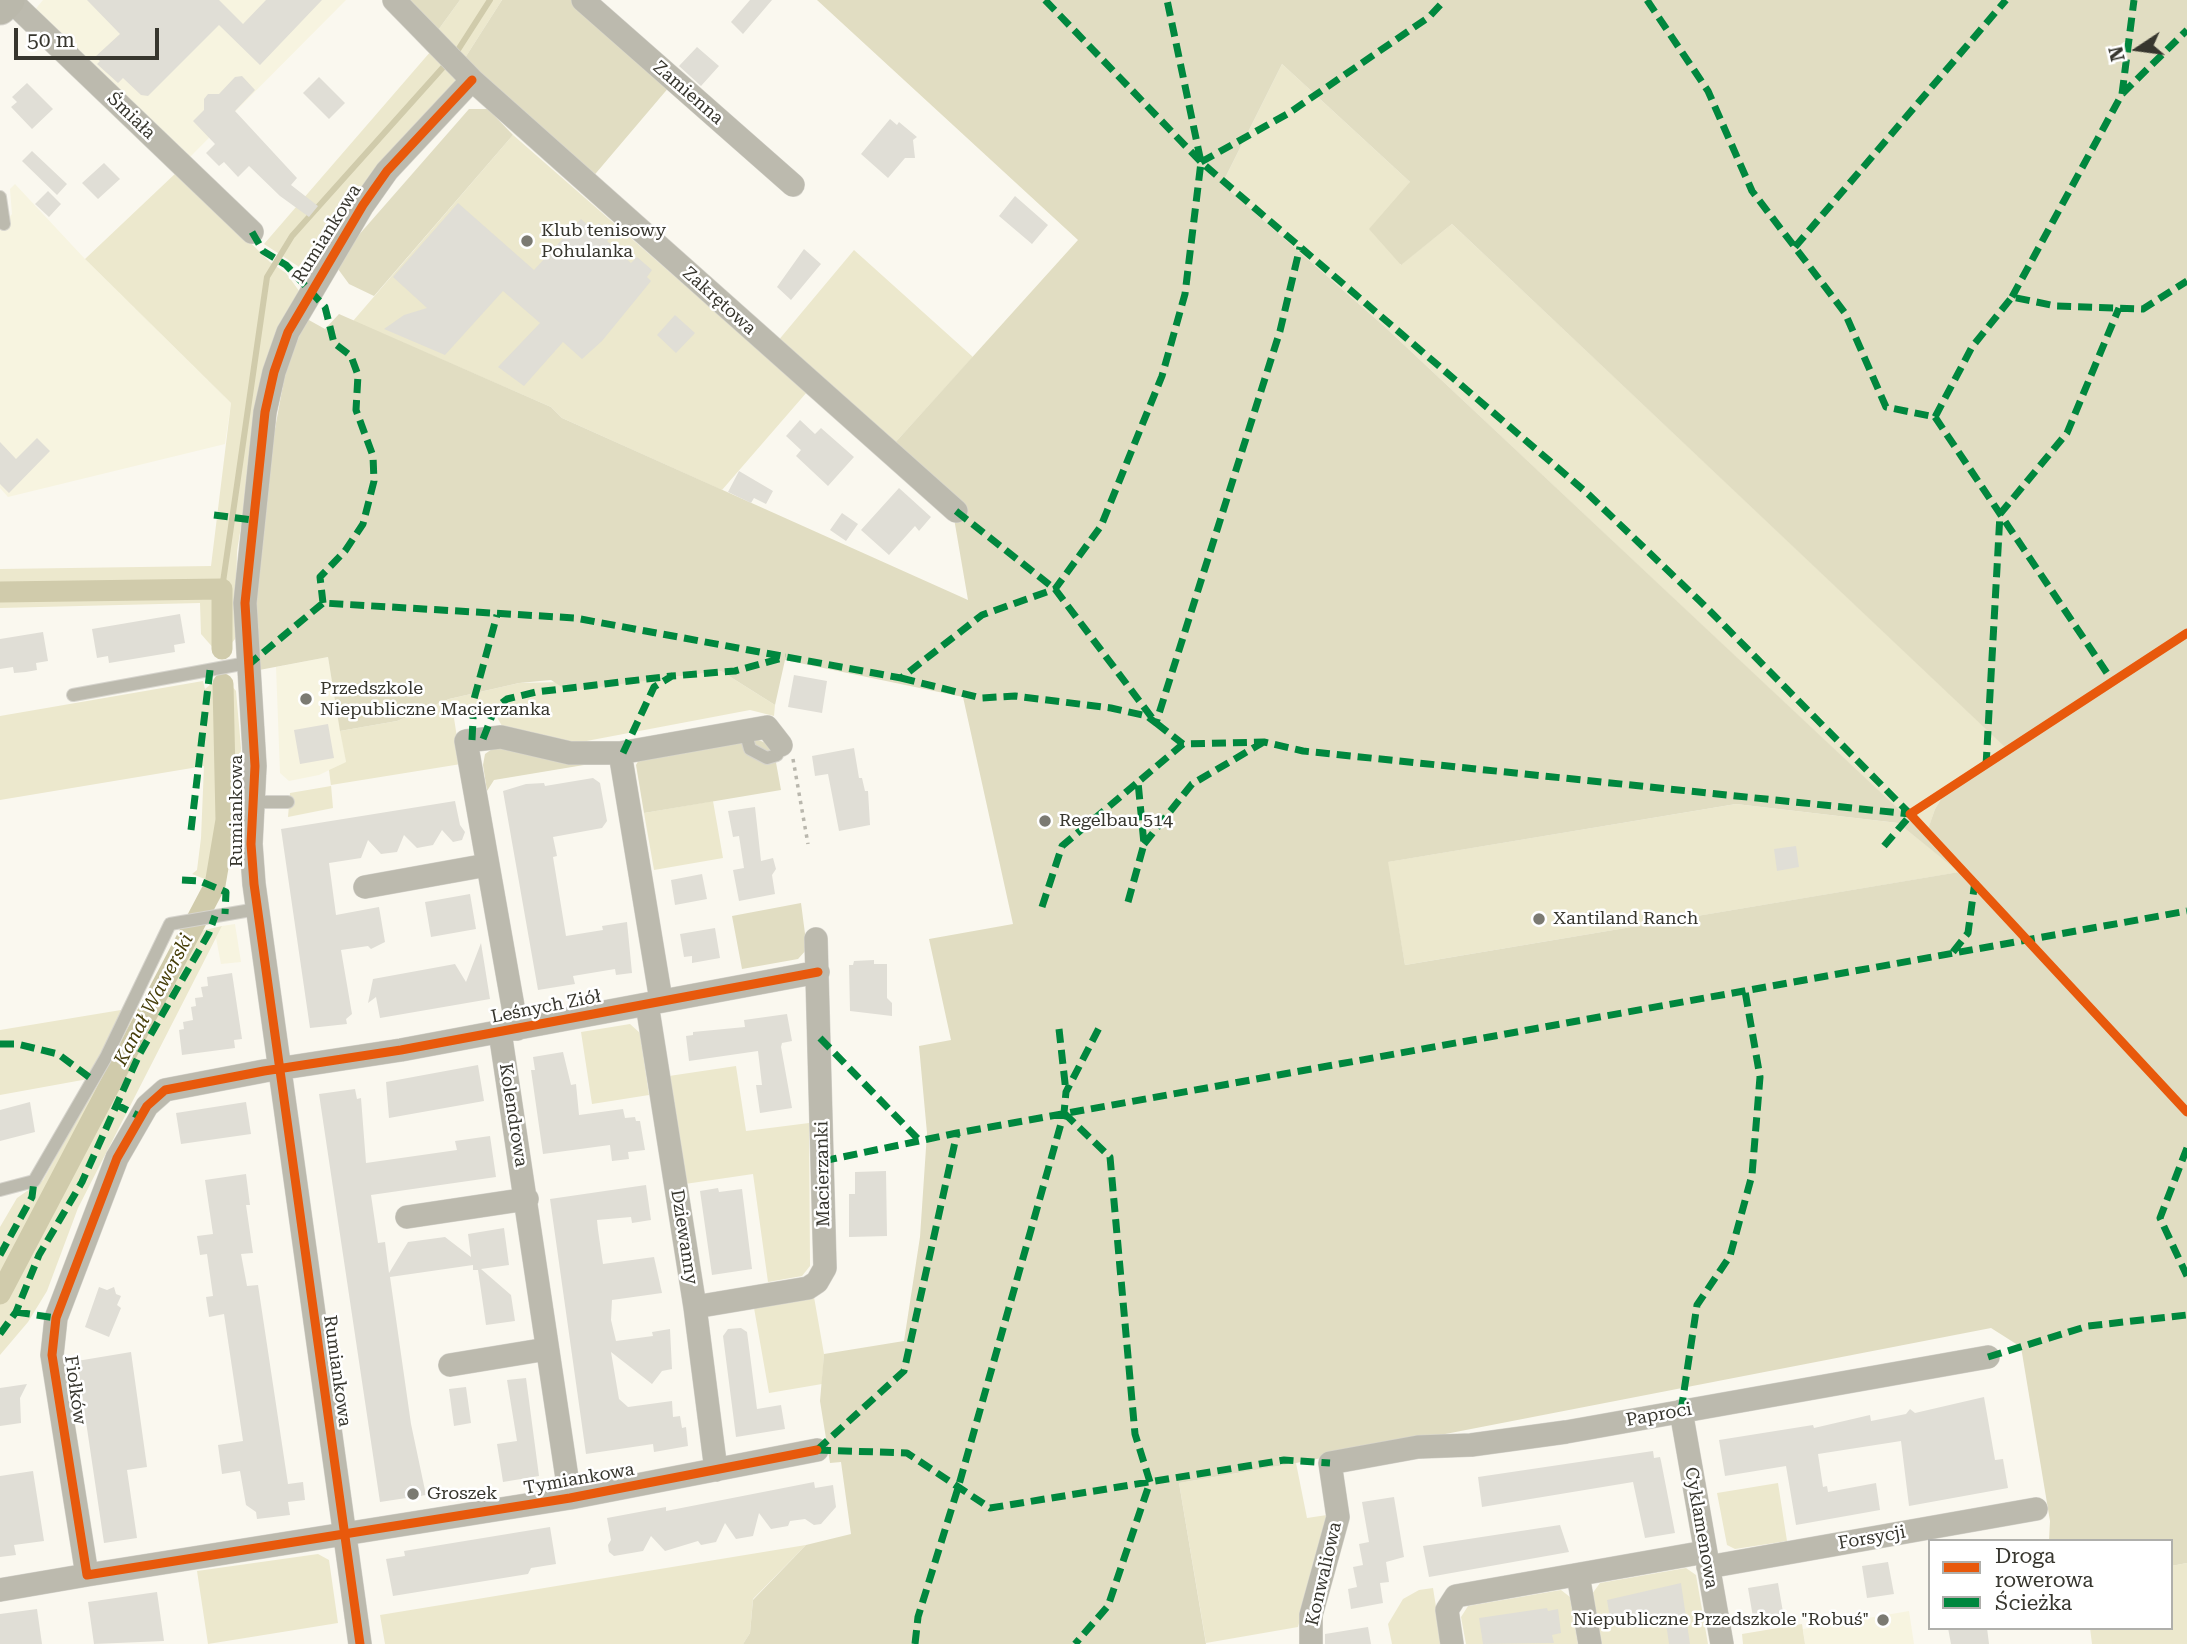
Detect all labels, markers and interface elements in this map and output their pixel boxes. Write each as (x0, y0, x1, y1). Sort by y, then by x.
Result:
scale bar (18, 14, 163, 58)
north arrow (2103, 14, 2173, 84)
text: 50 m (27, 28, 75, 52)
text: N (2104, 44, 2130, 64)
street label: Zamienna (648, 57, 728, 129)
street label: Śmiała (102, 88, 160, 144)
street label: Rumiankowa (288, 181, 366, 287)
place label: Klub tenisowy Pohulanka (541, 220, 666, 262)
marker: Klub tenisowy Pohulanka (519, 233, 535, 249)
street label: Zakrętowa (678, 262, 760, 340)
place label: Przedszkole Niepubliczne Macierzanka (320, 678, 550, 720)
marker: Przedszkole Niepubliczne Macierzanka (298, 691, 314, 707)
street label: Rumiankowa (226, 755, 248, 867)
place label: Regelbau 514 (1059, 810, 1173, 832)
marker: Regelbau 514 (1037, 813, 1053, 829)
place label: Xantiland Ranch (1553, 908, 1698, 930)
marker: Xantiland Ranch (1531, 911, 1547, 927)
water label: Kanał Wawerski (110, 930, 198, 1070)
street label: Leśnych Ziół (489, 986, 603, 1028)
street label: Kolendrowa (494, 1062, 532, 1168)
street label: Macierzanki (811, 1121, 835, 1227)
street label: Dziewanny (666, 1188, 702, 1286)
street label: Rumiankowa (318, 1314, 356, 1428)
street label: Fiołków (59, 1354, 91, 1426)
street label: Paproci (1624, 1399, 1694, 1431)
street label: Tymiankowa (522, 1459, 636, 1499)
street label: Cyklamenowa (1680, 1466, 1722, 1590)
place label: Groszek (427, 1483, 497, 1505)
marker: Groszek (405, 1486, 421, 1502)
street label: Konwaliowa (1302, 1520, 1346, 1628)
street label: Forsycji (1837, 1521, 1907, 1555)
legend (1928, 1539, 2173, 1630)
text: Droga rowerowa (1995, 1544, 2094, 1592)
text: Ścieżka (1995, 1591, 2072, 1615)
place label: Niepubliczne Przedszkole "Robuś" (1573, 1609, 1869, 1631)
marker: Niepubliczne Przedszkole "Robuś" (1875, 1612, 1891, 1628)

